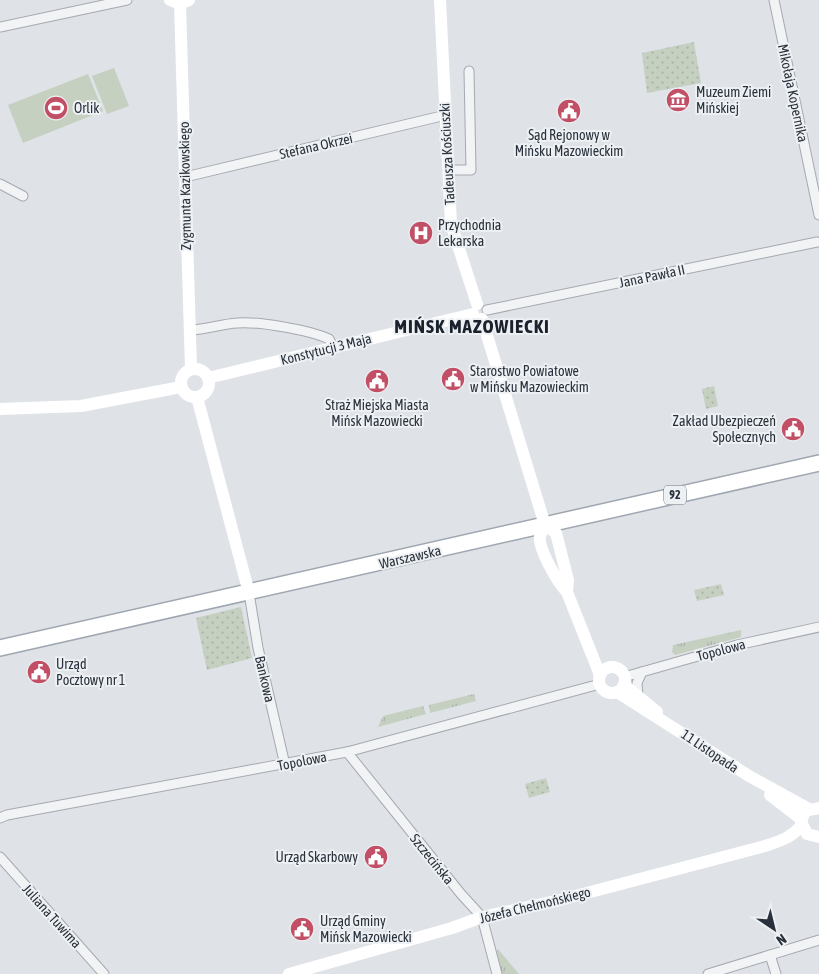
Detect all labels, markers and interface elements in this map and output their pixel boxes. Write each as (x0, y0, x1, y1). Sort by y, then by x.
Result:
street label: Mikołaja Kopernika (775, 42, 811, 144)
place label: Muzeum Ziemi Mińskiej (696, 84, 771, 116)
museum icon: Muzeum Ziemi Mińskiej (665, 87, 691, 113)
sports icon: Orlik (43, 95, 69, 121)
public building icon: Sąd Rejonowy w Mińsku Mazowieckim (556, 98, 582, 124)
place label: Orlik (74, 100, 99, 116)
street label: Tadeusza Kościuszki (436, 103, 458, 205)
street label: Zygmunta Kazikowskiego (176, 121, 194, 251)
place label: Sąd Rejonowy w Mińsku Mazowieckim (515, 127, 623, 159)
street label: Stefana Okrzei (278, 130, 354, 162)
place label: Przychodnia Lekarska (438, 217, 501, 249)
hospital icon: Przychodnia Lekarska (408, 220, 434, 246)
street label: Jana Pawła II (618, 261, 686, 291)
district label: MIŃSK MAZOWIECKI (394, 315, 550, 337)
street label: Konstytucji 3 Maja (279, 330, 373, 368)
place label: Starostwo Powiatowe w Mińsku Mazowieckim (470, 363, 589, 395)
public building icon: Starostwo Powiatowe w Mińsku Mazowieckim (440, 366, 466, 392)
public building icon: Straż Miejska Miasta Mińsk Mazowiecki (364, 368, 390, 394)
place label: Straż Miejska Miasta Mińsk Mazowiecki (325, 397, 429, 429)
place label: Zakład Ubezpieczeń Społecznych (673, 413, 776, 445)
public building icon: Zakład Ubezpieczeń Społecznych (780, 416, 806, 442)
road number: 92 (664, 486, 686, 504)
street label: Warszawska (378, 542, 442, 572)
street label: Topolowa (695, 636, 747, 664)
street label: Bankowa (252, 654, 278, 704)
place label: Urząd Pocztowy nr 1 (56, 656, 125, 688)
public building icon: Urząd Pocztowy nr 1 (26, 659, 52, 685)
street label: 11 Listopada (678, 726, 742, 776)
street label: Topolowa (276, 748, 328, 774)
street label: Szczecińska (407, 831, 457, 887)
public building icon: Urząd Skarbowy (363, 844, 389, 870)
place label: Urząd Skarbowy (276, 849, 358, 865)
street label: Juliana Tuwima (19, 881, 85, 951)
street label: Józefa Chełmońskiego (478, 883, 592, 927)
north arrow (749, 904, 799, 954)
place label: Urząd Gminy Mińsk Mazowiecki (320, 913, 412, 945)
public building icon: Urząd Gminy Mińsk Mazowiecki (289, 916, 315, 942)
text: N (773, 931, 789, 949)

